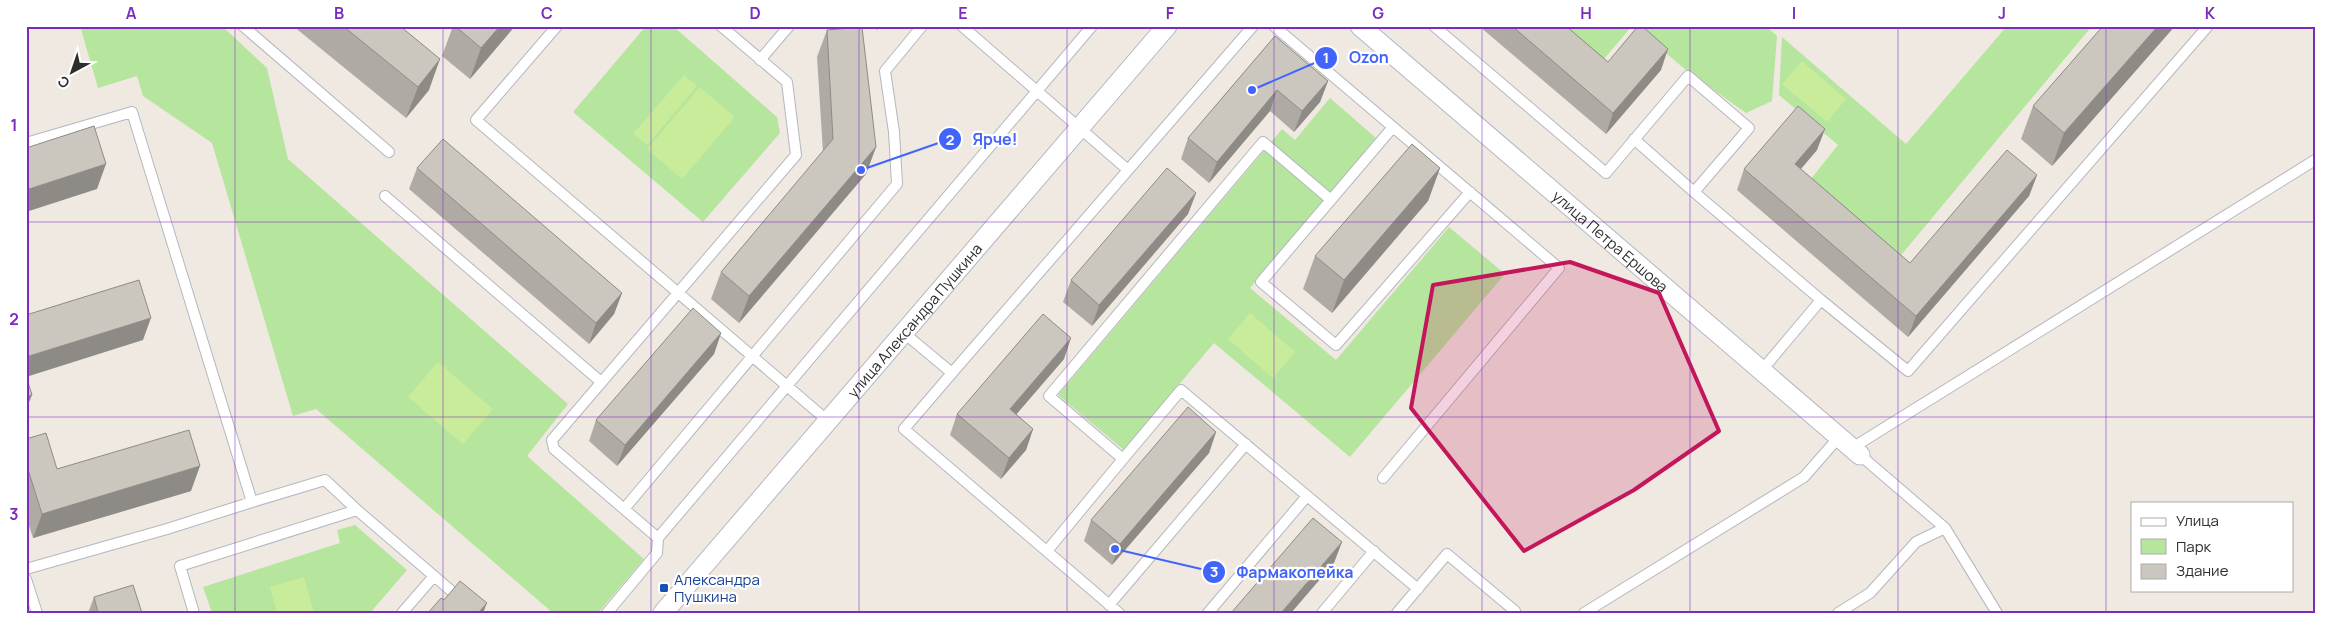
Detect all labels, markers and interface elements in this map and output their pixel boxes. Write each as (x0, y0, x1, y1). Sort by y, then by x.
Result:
text: A (126, 2, 137, 24)
text: B (334, 2, 344, 24)
text: C (541, 2, 553, 24)
text: D (749, 2, 761, 24)
text: E (958, 2, 968, 24)
text: F (1166, 2, 1175, 24)
text: G (1372, 2, 1384, 24)
text: H (1580, 2, 1592, 24)
text: I (1792, 2, 1796, 24)
text: J (1998, 2, 2006, 24)
text: K (2205, 2, 2216, 24)
callout: Ozon (1314, 42, 1398, 73)
text: Ozon (1349, 46, 1389, 68)
text: 1 (1323, 47, 1329, 68)
north arrow (48, 48, 98, 98)
text: С (53, 72, 73, 93)
text: 1 (10, 114, 18, 136)
callout: Ярче! (937, 124, 1027, 155)
text: Ярче! (972, 128, 1018, 150)
text: 2 (946, 129, 955, 150)
street label: улица Петра Ершова (1548, 185, 1673, 297)
street label: улица Александра Пушкина (842, 238, 987, 402)
text: 2 (9, 308, 19, 330)
legend (2131, 502, 2294, 592)
text: 3 (9, 503, 19, 525)
text: Улица (2176, 510, 2219, 531)
text: Парк (2176, 536, 2212, 557)
callout: Фармакопейка (1202, 557, 1364, 588)
text: Здание (2176, 560, 2229, 581)
text: 3 (1210, 561, 1218, 582)
text: Фармакопейка (1237, 561, 1353, 583)
place label: Александра Пушкина (674, 569, 760, 607)
marker: Александра Пушкина (658, 582, 670, 594)

